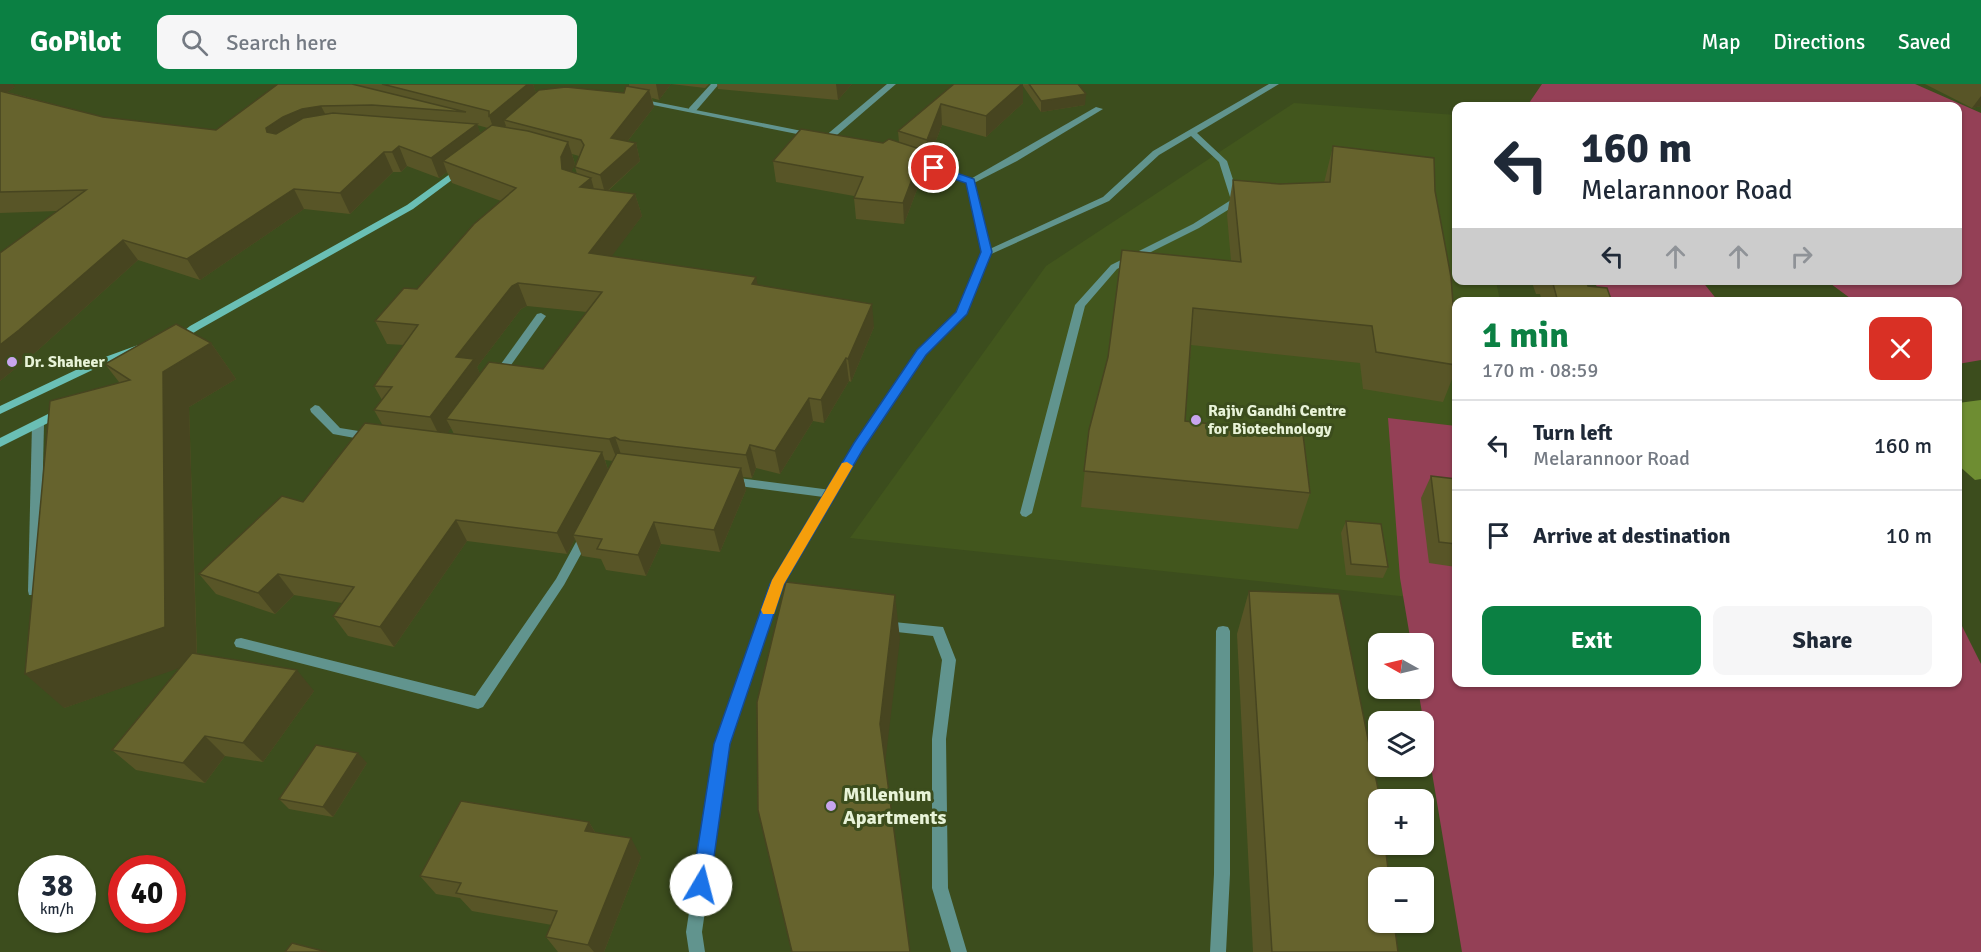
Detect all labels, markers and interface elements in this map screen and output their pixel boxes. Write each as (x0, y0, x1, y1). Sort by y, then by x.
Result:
search box (157, 15, 577, 69)
text: GoPilot (30, 25, 121, 59)
icon: search (178, 26, 211, 59)
text: Search here (226, 29, 337, 56)
text: Map (1702, 29, 1740, 55)
text: Directions (1773, 29, 1865, 55)
text: Saved (1898, 29, 1951, 55)
text: 160 m (1581, 123, 1692, 174)
icon: left (1482, 126, 1560, 204)
pin (908, 142, 959, 193)
icon: arrive (917, 151, 950, 184)
text: Melarannoor Road (1581, 174, 1793, 207)
icon: left (1596, 240, 1629, 273)
icon: ahead (1659, 240, 1692, 273)
icon: ahead (1722, 240, 1755, 273)
icon: right (1785, 240, 1818, 273)
text: 1 min (1482, 313, 1569, 358)
button: close (1869, 317, 1932, 380)
place label: Dr. Shaheer (24, 352, 105, 372)
marker: Dr. Shaheer (5, 355, 19, 369)
text: 170 m · 08:59 (1482, 358, 1598, 383)
place label: Rajiv Gandhi Centre for Biotechnology (1207, 401, 1346, 439)
marker: Rajiv Gandhi Centre for Biotechnology (1189, 413, 1203, 427)
text: Turn left (1533, 419, 1613, 446)
icon: left (1482, 429, 1515, 462)
text: 160 m (1874, 432, 1932, 459)
text: Melarannoor Road (1533, 446, 1690, 471)
icon: arrive (1482, 519, 1515, 552)
text: Arrive at destination (1533, 522, 1730, 549)
text: 10 m (1886, 522, 1932, 549)
button: Exit (1482, 606, 1701, 675)
button: Share (1713, 606, 1932, 675)
north arrow (1368, 633, 1434, 699)
map controls (1368, 633, 1434, 933)
button: layers (1368, 711, 1434, 777)
place label: Millenium Apartments (843, 782, 946, 830)
button: + (1368, 789, 1434, 855)
marker: Millenium Apartments (824, 799, 838, 813)
position arrow (669, 853, 733, 917)
speed limit sign: 40 (108, 855, 186, 933)
button: − (1368, 867, 1434, 933)
text: 38 (41, 868, 73, 905)
text: km/h (40, 900, 74, 918)

